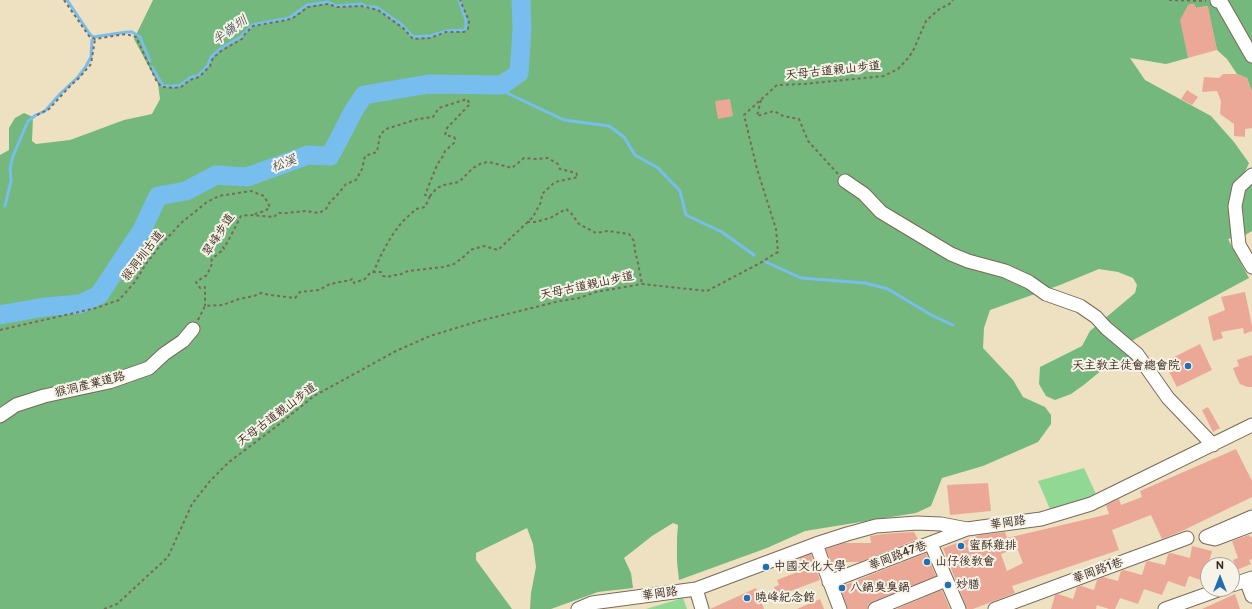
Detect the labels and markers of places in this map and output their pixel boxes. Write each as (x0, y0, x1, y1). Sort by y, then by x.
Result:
place label: 天主教主徒會總會院 (1072, 359, 1180, 373)
marker: 天主教主徒會總會院 (1183, 361, 1193, 371)
place label: 蜜酥雞排 (969, 539, 1017, 553)
marker: 蜜酥雞排 (956, 541, 966, 551)
place label: 山仔後教會 (935, 555, 995, 569)
marker: 山仔後教會 (922, 557, 932, 567)
place label: 中國文化大學 (774, 560, 846, 574)
marker: 中國文化大學 (761, 562, 771, 572)
place label: 妙膳 (956, 578, 980, 592)
marker: 妙膳 (943, 580, 953, 590)
place label: 八鍋臭臭鍋 (850, 581, 910, 595)
marker: 八鍋臭臭鍋 (837, 583, 847, 593)
place label: 曉峰紀念館 (755, 591, 815, 605)
marker: 曉峰紀念館 (742, 593, 752, 603)

